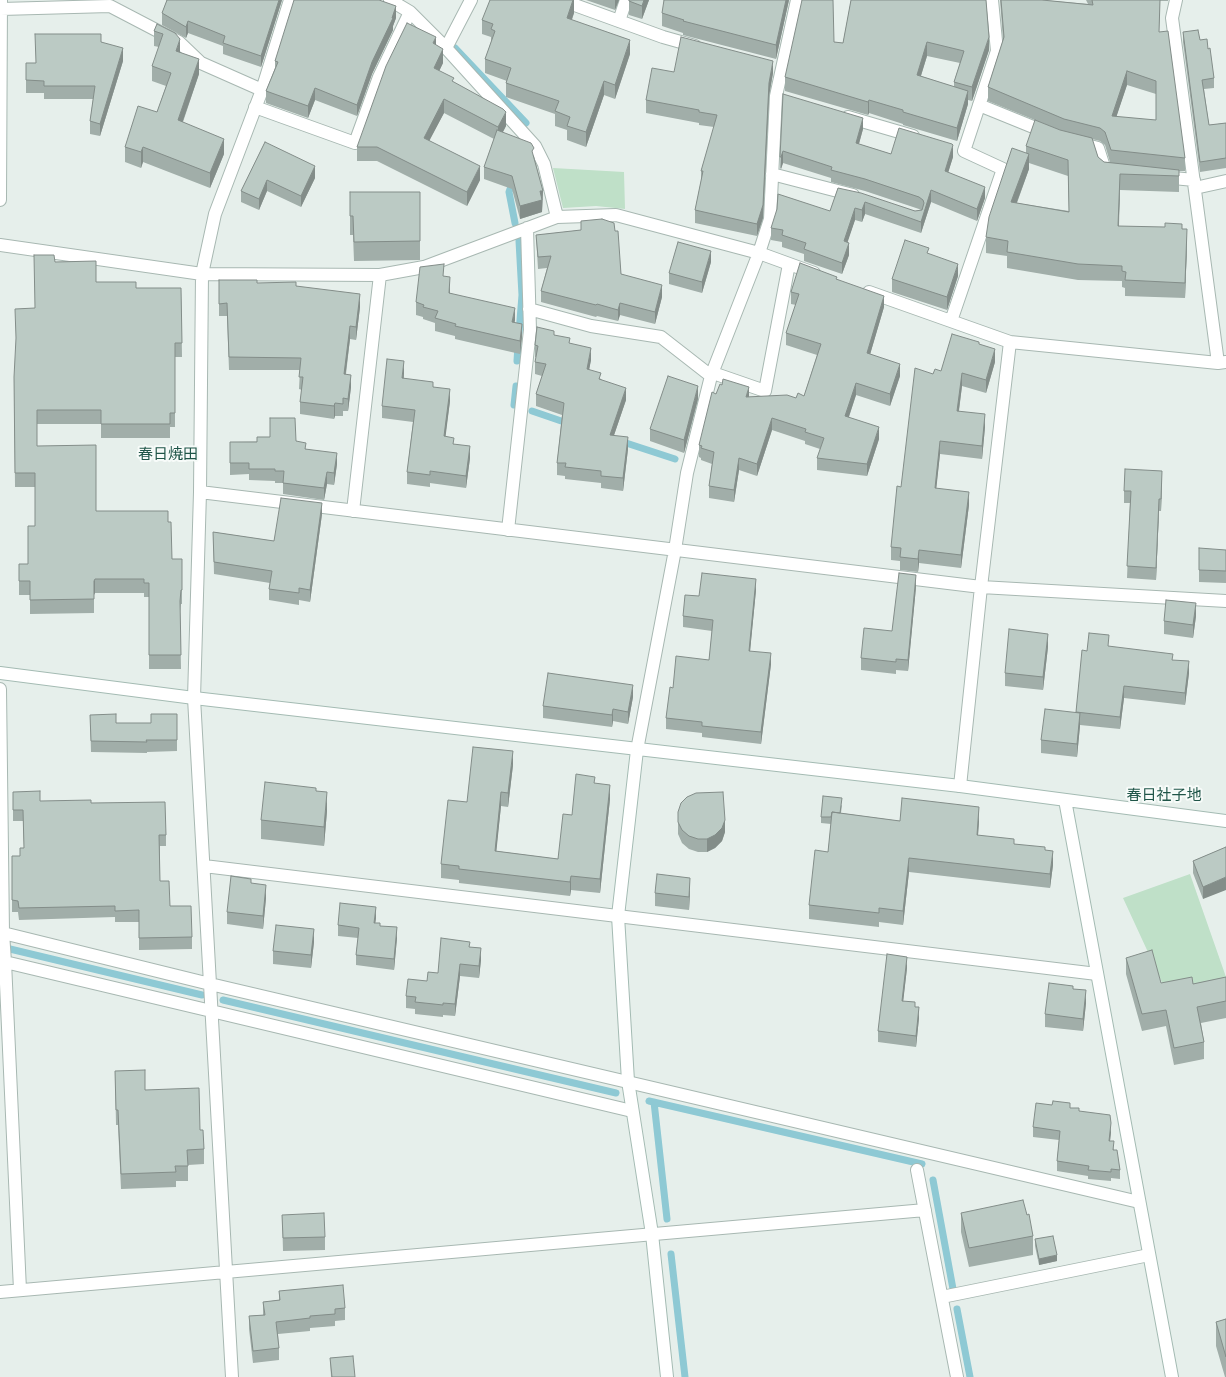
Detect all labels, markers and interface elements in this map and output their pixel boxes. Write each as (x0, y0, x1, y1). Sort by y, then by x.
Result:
district label: 春日焼田 (138, 446, 198, 464)
district label: 春日社子地 (1127, 787, 1201, 805)

